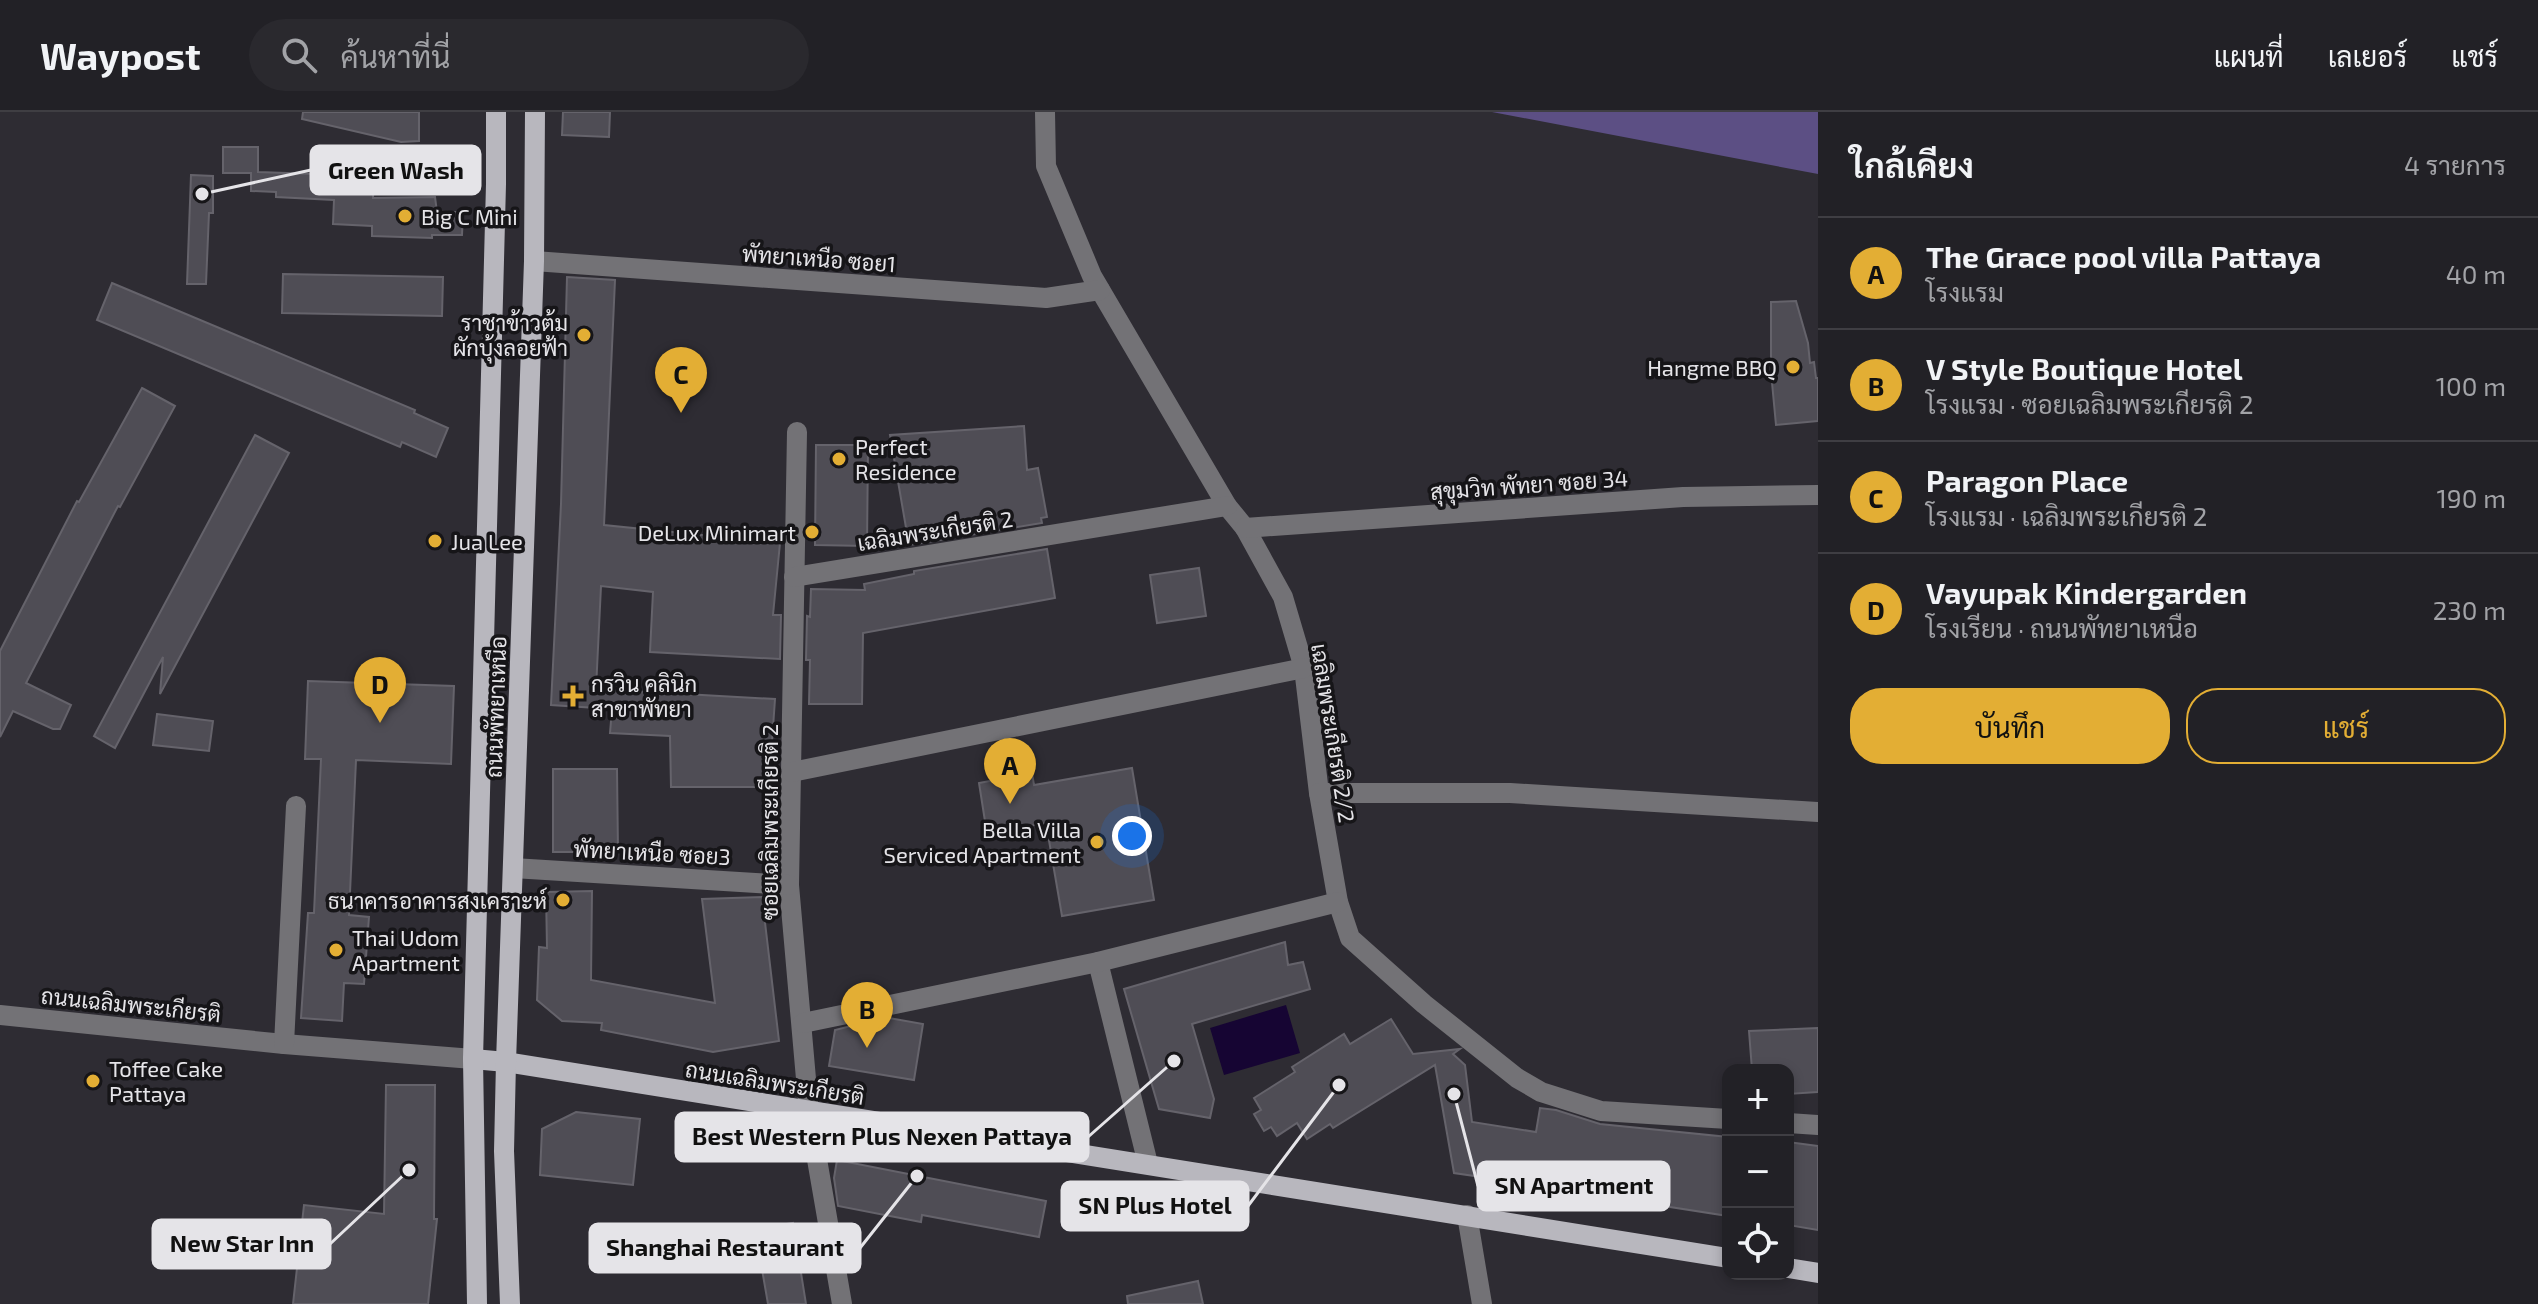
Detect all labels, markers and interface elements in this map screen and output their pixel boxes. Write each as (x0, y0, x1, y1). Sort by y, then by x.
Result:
search box (249, 19, 809, 91)
text: Waypost (40, 32, 201, 78)
icon: search (277, 33, 321, 77)
text: ค้นหาที่นี่ (341, 38, 450, 74)
text: แผนที่ (2214, 39, 2284, 73)
text: เลเยอร์ (2328, 39, 2407, 73)
text: แชร์ (2451, 39, 2498, 73)
text: ใกล้เคียง (1850, 144, 1974, 185)
callout: Green Wash (311, 146, 480, 194)
text: 4 รายการ (2404, 149, 2506, 180)
text: Green Wash (328, 155, 464, 184)
place label: Big C Mini (421, 203, 518, 229)
marker: Big C Mini (396, 207, 414, 225)
text: The Grace pool villa Pattaya (1926, 238, 2321, 274)
street label: พัทยาเหนือ ซอย1 (741, 240, 897, 276)
text: A (1868, 258, 1884, 289)
text: 40 m (2446, 258, 2506, 289)
text: โรงแรม (1926, 276, 2004, 307)
place label: ราชาข้าวต้ม ผักบุ้งลอยฟ้า (453, 309, 568, 364)
marker: ราชาข้าวต้ม ผักบุ้งลอยฟ้า (575, 326, 593, 344)
pin: C (655, 347, 707, 413)
text: V Style Boutique Hotel (1926, 350, 2243, 386)
place label: Hangme BBQ (1647, 354, 1777, 381)
marker: Hangme BBQ (1784, 358, 1802, 376)
text: B (1868, 370, 1884, 401)
text: 100 m (2436, 370, 2506, 401)
text: โรงแรม · ซอยเฉลิมพระเกียรติ 2 (1926, 388, 2254, 419)
place label: Perfect Residence (855, 433, 957, 484)
marker: Perfect Residence (830, 450, 848, 468)
text: Paragon Place (1926, 462, 2128, 498)
street label: สุขุมวิท พัทยา ซอย 34 (1429, 464, 1629, 508)
text: C (1868, 482, 1884, 513)
text: 190 m (2437, 482, 2506, 513)
text: โรงแรม · เฉลิมพระเกียรติ 2 (1926, 500, 2207, 531)
street label: เฉลิมพระเกียรติ 2 (855, 505, 1015, 555)
place label: DeLux Minimart (638, 519, 796, 545)
marker: DeLux Minimart (803, 523, 821, 541)
place label: Jua Lee (451, 528, 523, 554)
marker: Jua Lee (426, 532, 444, 550)
text: Vayupak Kindergarden (1926, 574, 2247, 610)
text: D (1867, 594, 1885, 625)
text: 230 m (2433, 594, 2506, 625)
text: โรงเรียน · ถนนพัทยาเหนือ (1926, 612, 2198, 643)
street label: ถนนพัทยาเหนือ (480, 636, 510, 778)
street label: เฉลิมพระเกียรติ 2/2 (1307, 642, 1361, 824)
pin: D (354, 657, 406, 723)
place label: กรวิน คลินิก สาขาพัทยา (591, 670, 697, 721)
marker: กรวิน คลินิก สาขาพัทยา (562, 685, 584, 707)
button: บันทึก (1850, 688, 2170, 764)
button: แชร์ (2186, 688, 2506, 764)
street label: ซอยเฉลิมพระเกียรติ 2 (756, 724, 782, 920)
pin: A (984, 738, 1036, 804)
place label: Bella Villa Serviced Apartment (884, 816, 1081, 867)
your location (1112, 816, 1152, 856)
marker: Bella Villa Serviced Apartment (1088, 833, 1106, 851)
street label: พัทยาเหนือ ซอย3 (573, 835, 731, 869)
place label: ธนาคารอาคารสงเคราะห์ (328, 887, 547, 913)
marker: ธนาคารอาคารสงเคราะห์ (554, 891, 572, 909)
place label: Thai Udom Apartment (352, 924, 460, 975)
marker: Thai Udom Apartment (327, 941, 345, 959)
street label: ถนนเฉลิมพระเกียรติ (40, 982, 222, 1026)
pin: B (841, 982, 893, 1048)
place label: Toffee Cake Pattaya (109, 1055, 223, 1106)
street label: ถนนเฉลิมพระเกียรติ (684, 1055, 866, 1109)
map controls (1722, 1064, 1794, 1280)
button: + (1722, 1064, 1794, 1136)
marker: Toffee Cake Pattaya (84, 1072, 102, 1090)
callout: Best Western Plus Nexen Pattaya (676, 1113, 1088, 1161)
text: Best Western Plus Nexen Pattaya (692, 1121, 1072, 1150)
button: − (1722, 1136, 1794, 1208)
callout: SN Apartment (1478, 1162, 1669, 1210)
text: SN Apartment (1495, 1170, 1654, 1199)
callout: SN Plus Hotel (1062, 1182, 1248, 1230)
text: SN Plus Hotel (1078, 1190, 1232, 1219)
button: locate (1722, 1208, 1794, 1280)
callout: New Star Inn (153, 1220, 330, 1268)
callout: Shanghai Restaurant (590, 1224, 860, 1272)
text: New Star Inn (170, 1228, 314, 1257)
text: Shanghai Restaurant (606, 1232, 844, 1261)

